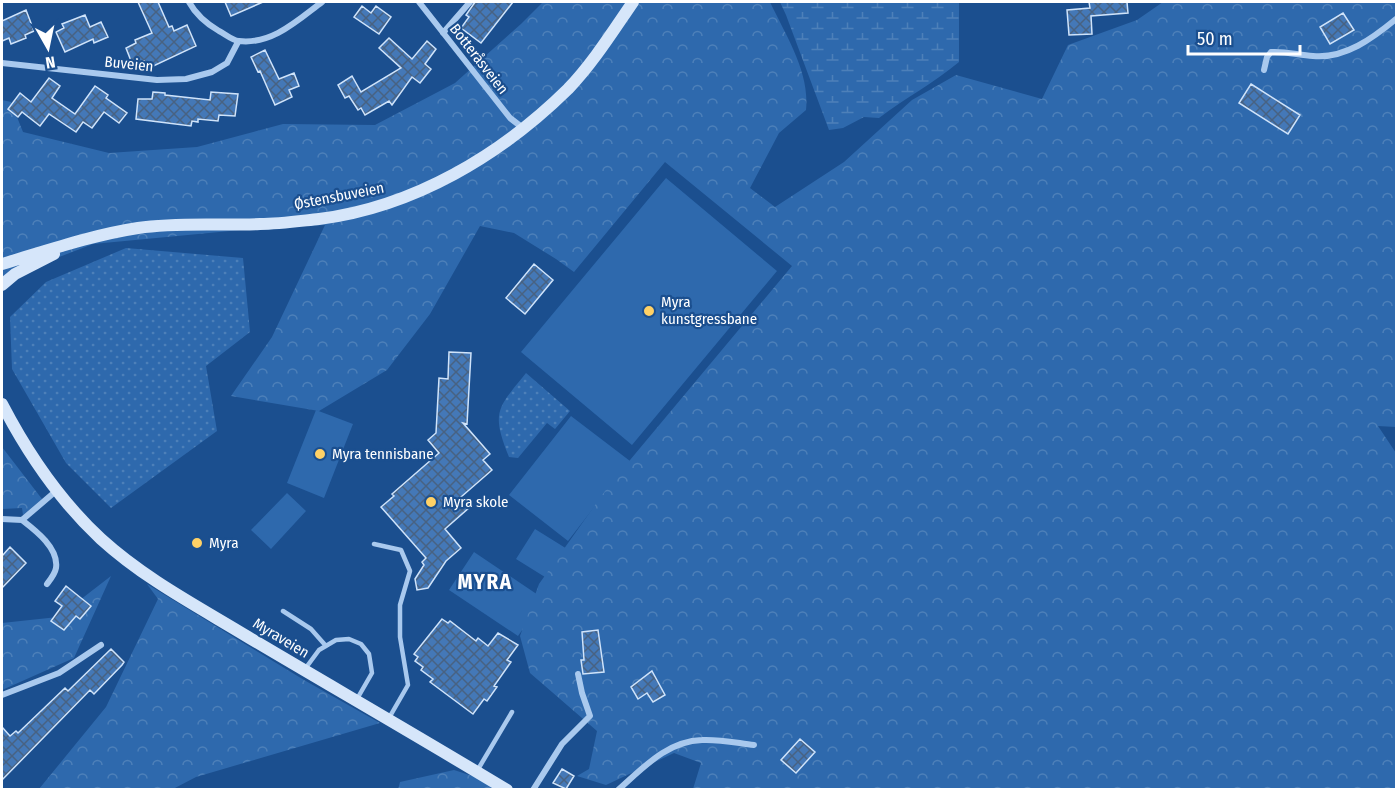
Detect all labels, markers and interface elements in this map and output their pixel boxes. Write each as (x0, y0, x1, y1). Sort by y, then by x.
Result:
north arrow (18, 18, 78, 78)
scale bar (1188, 18, 1300, 56)
street label: Botteråsveien (446, 20, 512, 98)
text: 50 m (1197, 28, 1233, 50)
text: N (44, 52, 56, 72)
street label: Buveien (104, 52, 154, 76)
street label: Østensbuveien (293, 178, 385, 214)
place label: Myra kunstgressbane (661, 293, 757, 328)
marker: Myra kunstgressbane (642, 304, 656, 318)
place label: Myra tennisbane (332, 445, 434, 463)
marker: Myra tennisbane (313, 447, 327, 461)
place label: Myra skole (443, 493, 508, 511)
marker: Myra skole (424, 495, 438, 509)
place label: Myra (209, 534, 238, 552)
marker: Myra (190, 536, 204, 550)
district label: MYRA (457, 569, 513, 595)
street label: Myraveien (250, 614, 312, 662)

